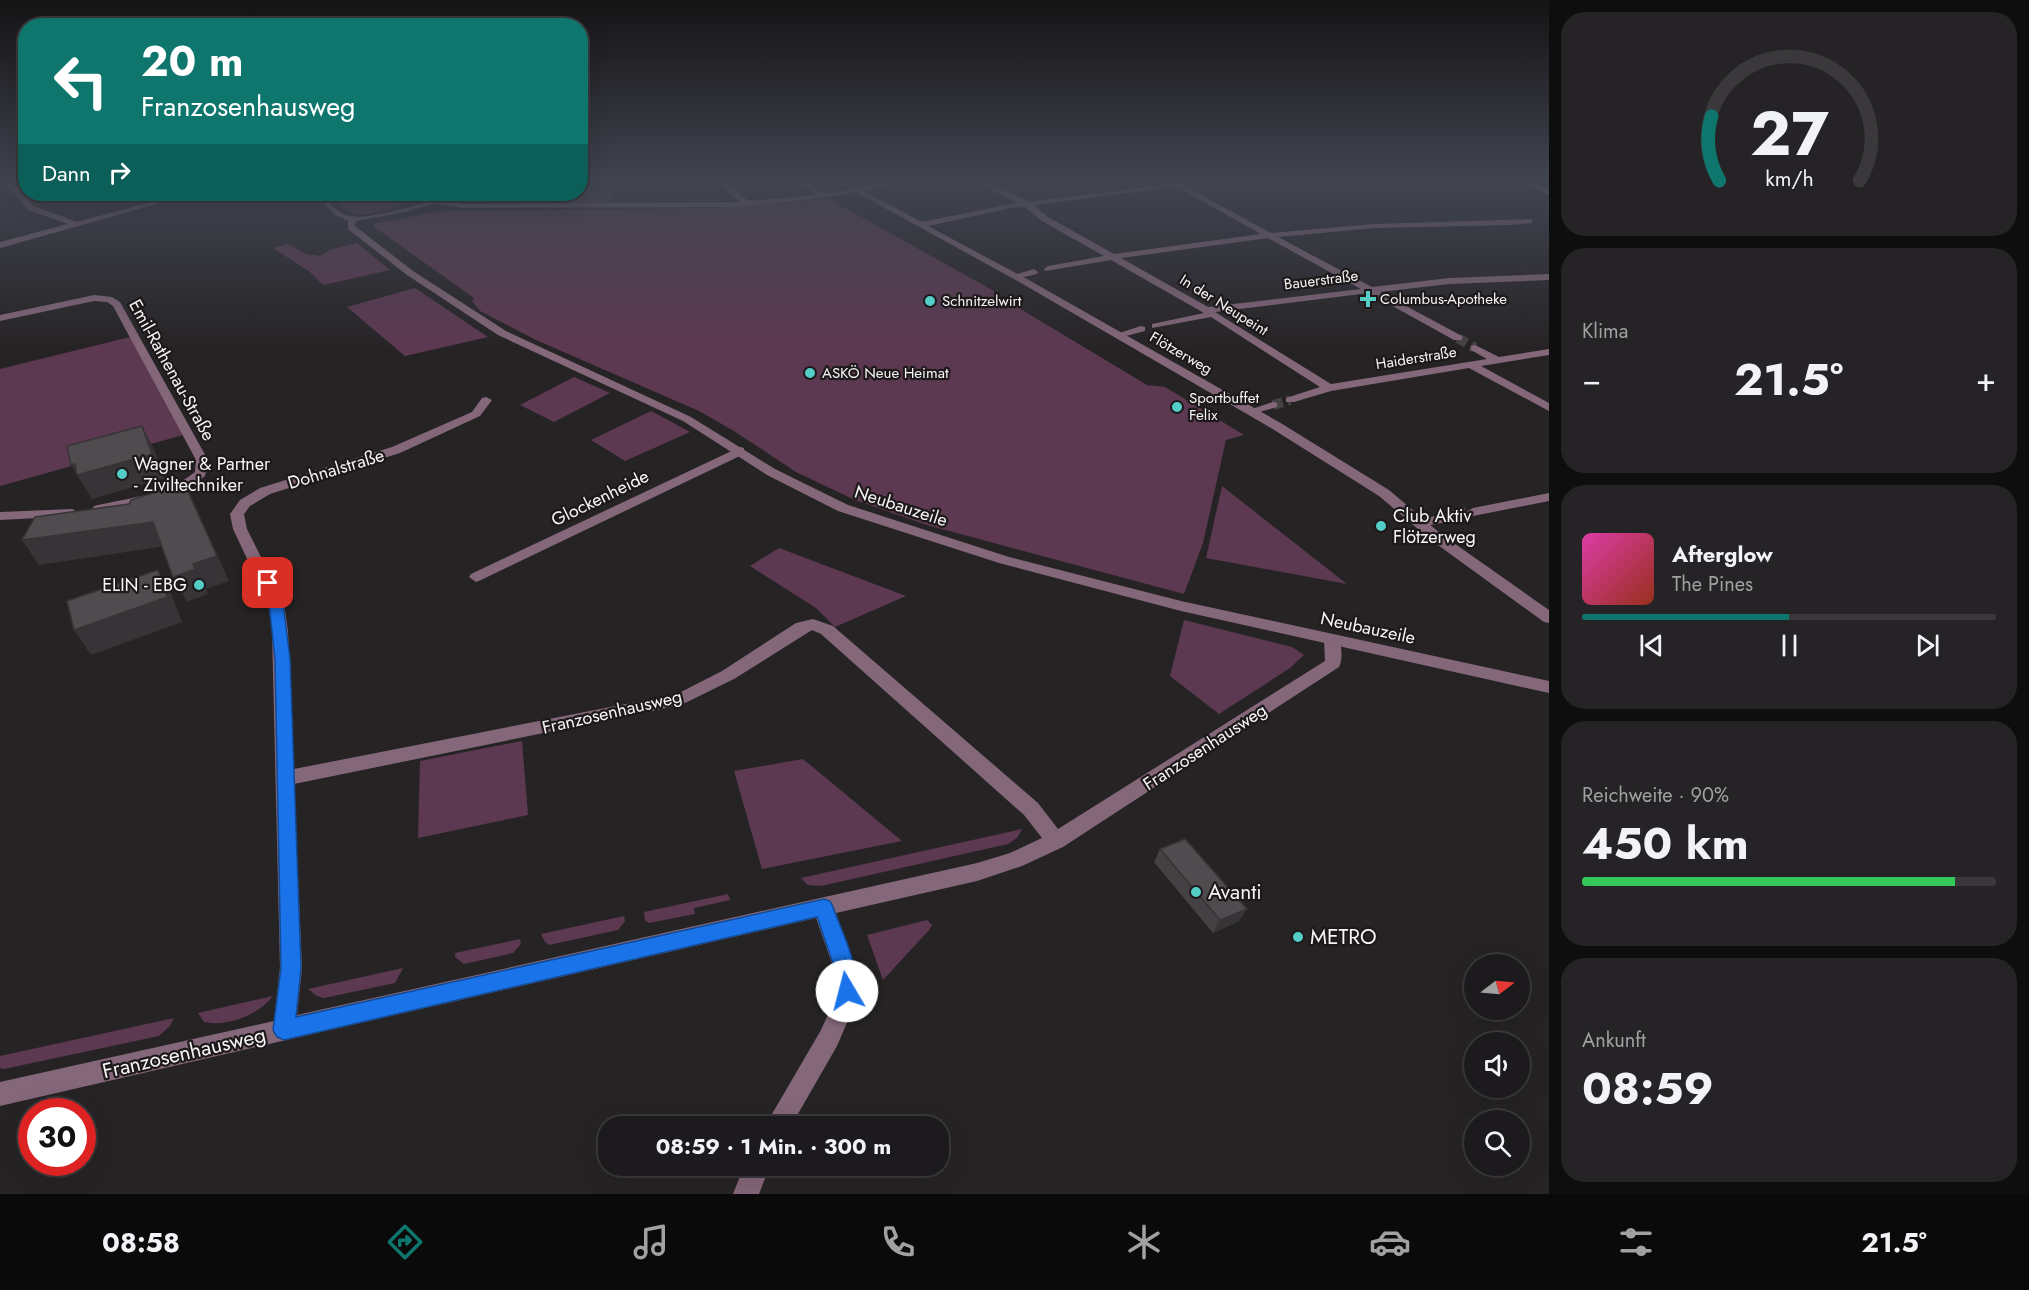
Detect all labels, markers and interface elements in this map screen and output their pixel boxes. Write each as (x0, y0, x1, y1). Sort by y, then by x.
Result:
text: 20 m (141, 31, 243, 92)
icon: left (42, 42, 120, 120)
text: Franzosenhausweg (141, 87, 355, 126)
text: 27 (1750, 88, 1829, 178)
icon: right (103, 156, 136, 189)
text: Dann (42, 157, 91, 189)
text: km/h (1765, 164, 1813, 195)
street label: Bauerstraße (1283, 265, 1360, 295)
street label: In der Neupeint (1175, 269, 1273, 341)
place label: Columbus-Apotheke (1380, 288, 1507, 310)
place label: Schnitzelwirt (942, 290, 1022, 312)
marker: Columbus-Apotheke (1361, 292, 1375, 306)
marker: Schnitzelwirt (923, 294, 937, 308)
street label: Emil-Rathenau-Straße (122, 295, 222, 445)
text: Klima (1582, 317, 1628, 346)
street label: Flötzerweg (1146, 326, 1216, 380)
street label: Haiderstraße (1374, 341, 1458, 375)
text: 21.5° (1734, 347, 1843, 412)
text: − (1582, 356, 1601, 403)
text: + (1976, 356, 1996, 403)
place label: ASKÖ Neue Heimat (822, 362, 949, 384)
marker: ASKÖ Neue Heimat (803, 366, 817, 380)
place label: Sportbuffet Felix (1189, 387, 1259, 426)
marker: Sportbuffet Felix (1170, 400, 1184, 414)
street label: Dohnalstraße (285, 442, 387, 496)
place label: Wagner & Partner - Ziviltechniker (134, 451, 271, 498)
street label: Glockenheide (547, 463, 653, 533)
marker: Wagner & Partner - Ziviltechniker (115, 467, 129, 481)
street label: Neubauzeile (851, 479, 951, 533)
place label: Club Aktiv Flötzerweg (1393, 503, 1476, 550)
marker: Club Aktiv Flötzerweg (1374, 519, 1388, 533)
text: Afterglow (1672, 538, 1773, 570)
pin (242, 557, 293, 608)
icon: arrive (251, 566, 284, 599)
text: The Pines (1672, 570, 1753, 599)
place label: ELIN - EBG (102, 572, 187, 598)
marker: ELIN - EBG (192, 578, 206, 592)
street label: Neubauzeile (1318, 605, 1418, 651)
icon: previous (1635, 629, 1668, 662)
icon: pause (1773, 629, 1806, 662)
icon: next (1911, 629, 1944, 662)
street label: Franzosenhausweg (539, 683, 685, 741)
street label: Franzosenhausweg (1138, 697, 1272, 797)
text: Reichweite · 90% (1582, 781, 1729, 810)
text: 450 km (1582, 811, 1749, 876)
place label: Avanti (1208, 877, 1262, 907)
marker: Avanti (1189, 885, 1203, 899)
place label: METRO (1310, 922, 1377, 952)
marker: METRO (1291, 930, 1305, 944)
north arrow (1464, 954, 1530, 1020)
map controls (1464, 954, 1530, 1176)
position arrow (815, 959, 879, 1023)
street label: Franzosenhausweg (99, 1020, 269, 1086)
text: Ankunft (1582, 1026, 1646, 1055)
button: sound (1464, 1032, 1530, 1098)
text: 08:59 (1582, 1056, 1714, 1121)
speed limit sign: 30 (18, 1098, 96, 1176)
button: search (1464, 1110, 1530, 1176)
text: 08:59 · 1 Min. · 300 m (656, 1130, 891, 1162)
icon: directions (384, 1221, 426, 1263)
icon: music (630, 1221, 672, 1263)
icon: phone (877, 1221, 919, 1263)
icon: climate (1123, 1221, 1165, 1263)
icon: car (1369, 1221, 1411, 1263)
icon: filters (1615, 1221, 1657, 1263)
text: 08:58 (102, 1223, 180, 1262)
text: 21.5° (1861, 1223, 1927, 1262)

